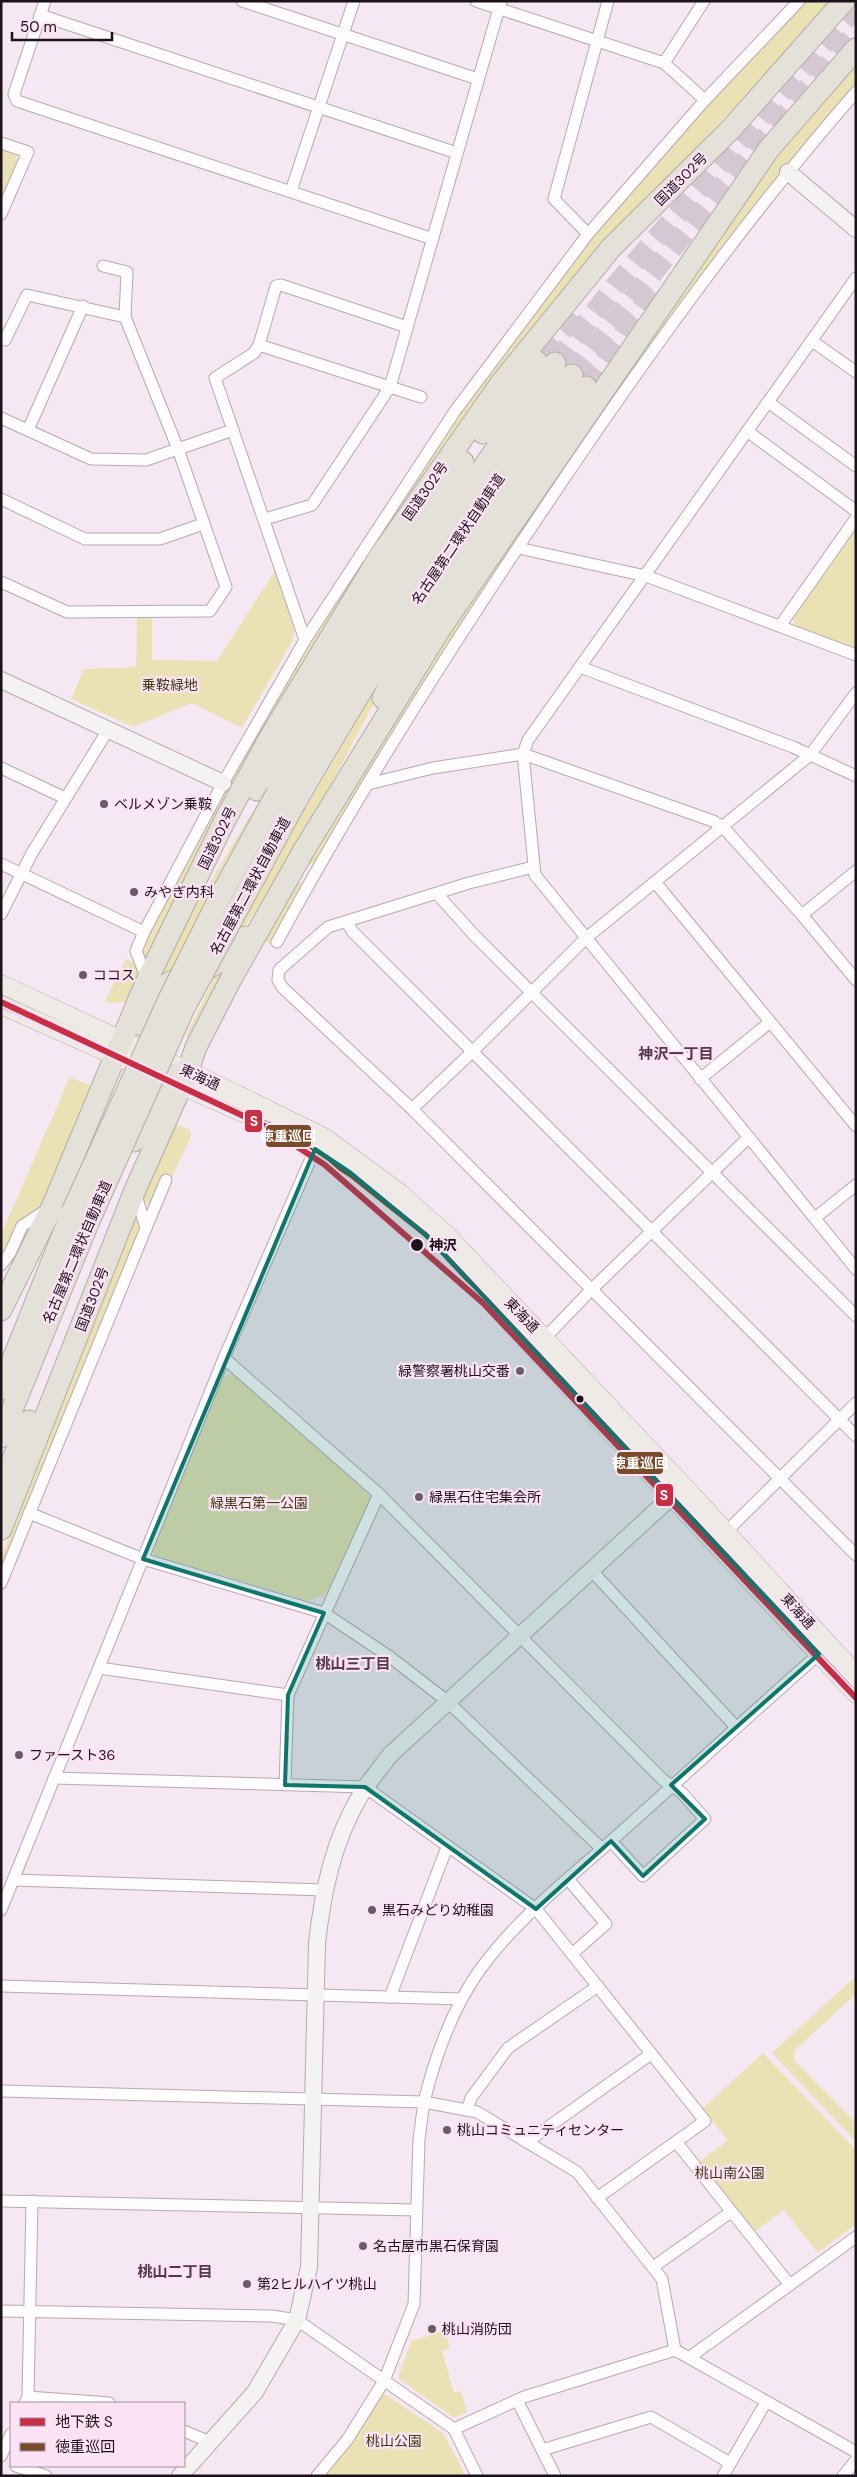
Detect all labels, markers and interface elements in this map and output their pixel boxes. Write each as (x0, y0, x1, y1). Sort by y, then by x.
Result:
scale bar (12, 10, 112, 42)
text: 50 m (20, 17, 57, 37)
street label: 国道302号 (651, 149, 711, 209)
street label: 国道302号 (398, 458, 452, 524)
street label: 名古屋第二環状自動車道 (407, 470, 509, 608)
park label: 乗鞍緑地 (142, 676, 198, 694)
place label: ベルメゾン乗鞍 (114, 795, 212, 813)
marker: ベルメゾン乗鞍 (98, 798, 110, 810)
street label: 国道302号 (194, 804, 240, 872)
street label: 名古屋第二環状自動車道 (206, 814, 294, 958)
place label: みやぎ内科 (144, 883, 214, 901)
marker: みやぎ内科 (128, 886, 140, 898)
place label: ココス (93, 966, 135, 984)
marker: ココス (77, 969, 89, 981)
district label: 神沢一丁目 (637, 1044, 714, 1064)
street label: 東海通 (177, 1060, 223, 1094)
line badge: S (244, 1109, 263, 1133)
text: S (250, 1112, 258, 1130)
line badge: 徳重巡回 (265, 1124, 312, 1148)
text: 徳重巡回 (260, 1127, 316, 1145)
street label: 名古屋第二環状自動車道 (39, 1178, 115, 1326)
place label: 神沢 (429, 1236, 457, 1254)
marker: 神沢 (409, 1237, 425, 1253)
street label: 国道302号 (71, 1264, 113, 1334)
street label: 東海通 (501, 1294, 543, 1336)
place label: 緑警察署桃山交番 (398, 1362, 510, 1380)
marker: 緑警察署桃山交番 (514, 1365, 526, 1377)
unlabelled marker (575, 1394, 585, 1404)
line badge: 徳重巡回 (616, 1451, 664, 1475)
text: 徳重巡回 (612, 1454, 668, 1472)
line badge: S (655, 1483, 674, 1507)
text: S (660, 1486, 668, 1504)
place label: 緑黒石住宅集会所 (429, 1488, 541, 1506)
marker: 緑黒石住宅集会所 (413, 1491, 425, 1503)
park label: 緑黒石第一公園 (210, 1494, 308, 1512)
street label: 東海通 (777, 1589, 819, 1633)
district label: 桃山三丁目 (315, 1654, 391, 1674)
place label: ファースト36 (29, 1746, 115, 1764)
marker: ファースト36 (13, 1749, 25, 1761)
place label: 黒石みどり幼稚園 (382, 1901, 494, 1919)
marker: 黒石みどり幼稚園 (366, 1904, 378, 1916)
place label: 桃山コミュニティセンター (457, 2121, 624, 2139)
marker: 桃山コミュニティセンター (441, 2124, 453, 2136)
park label: 桃山南公園 (695, 2164, 765, 2182)
place label: 名古屋市黒石保育園 (373, 2237, 499, 2255)
marker: 名古屋市黒石保育園 (357, 2240, 369, 2252)
district label: 桃山二丁目 (137, 2262, 213, 2282)
place label: 第2ヒルハイツ桃山 (257, 2275, 377, 2293)
marker: 第2ヒルハイツ桃山 (241, 2278, 253, 2290)
place label: 桃山消防団 (442, 2320, 512, 2338)
marker: 桃山消防団 (426, 2323, 438, 2335)
legend (10, 2402, 185, 2467)
text: 地下鉄 S (55, 2412, 113, 2432)
park label: 桃山公園 (366, 2432, 422, 2450)
text: 徳重巡回 (55, 2437, 115, 2457)

